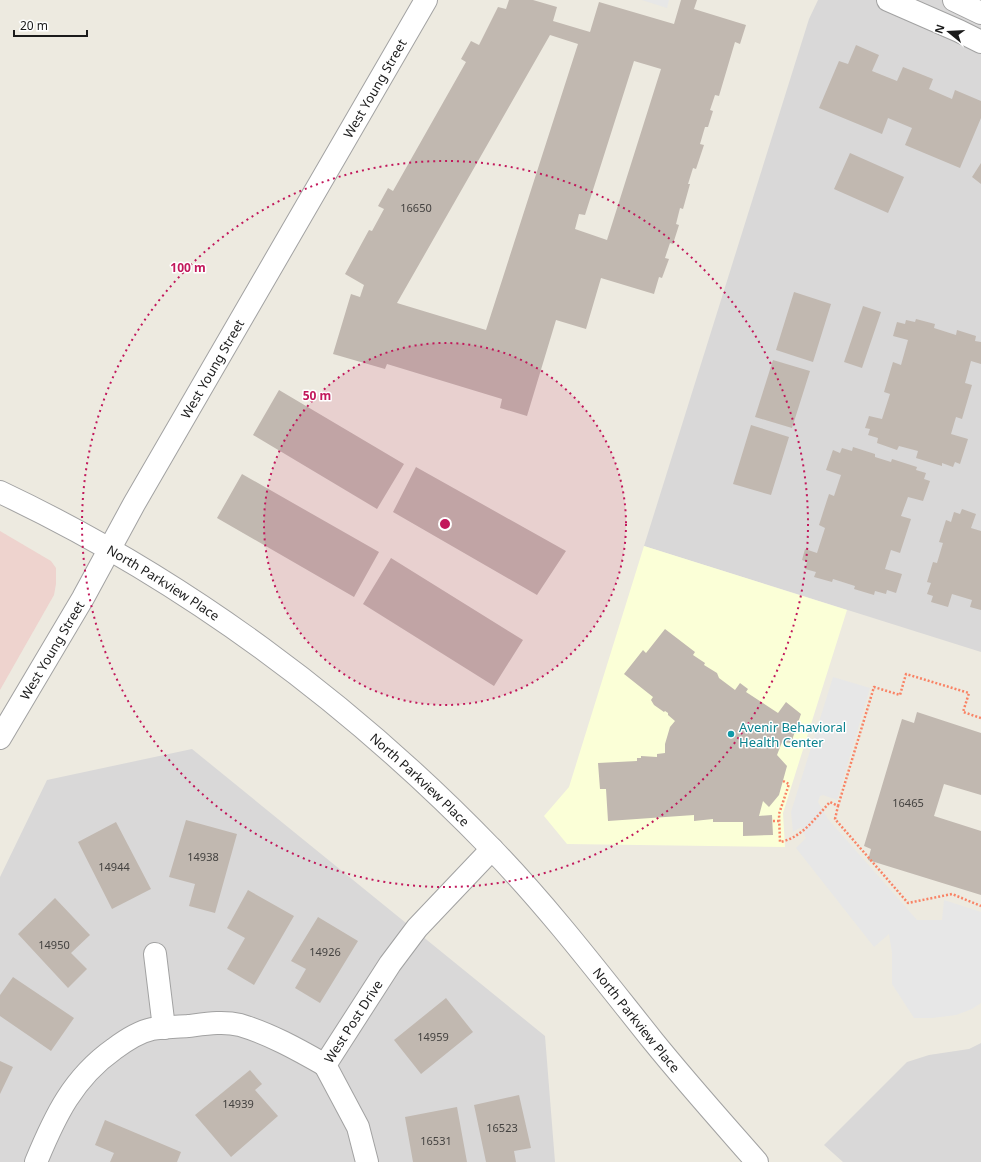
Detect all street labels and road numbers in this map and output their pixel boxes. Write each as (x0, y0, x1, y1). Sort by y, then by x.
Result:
street label: West Young Street (339, 35, 411, 141)
street label: West Young Street (177, 316, 248, 422)
street label: North Parkview Place (104, 541, 223, 625)
street label: West Young Street (16, 597, 88, 703)
street label: North Parkview Place (366, 729, 474, 830)
street label: North Parkview Place (589, 964, 684, 1076)
street label: West Post Drive (320, 976, 387, 1066)

